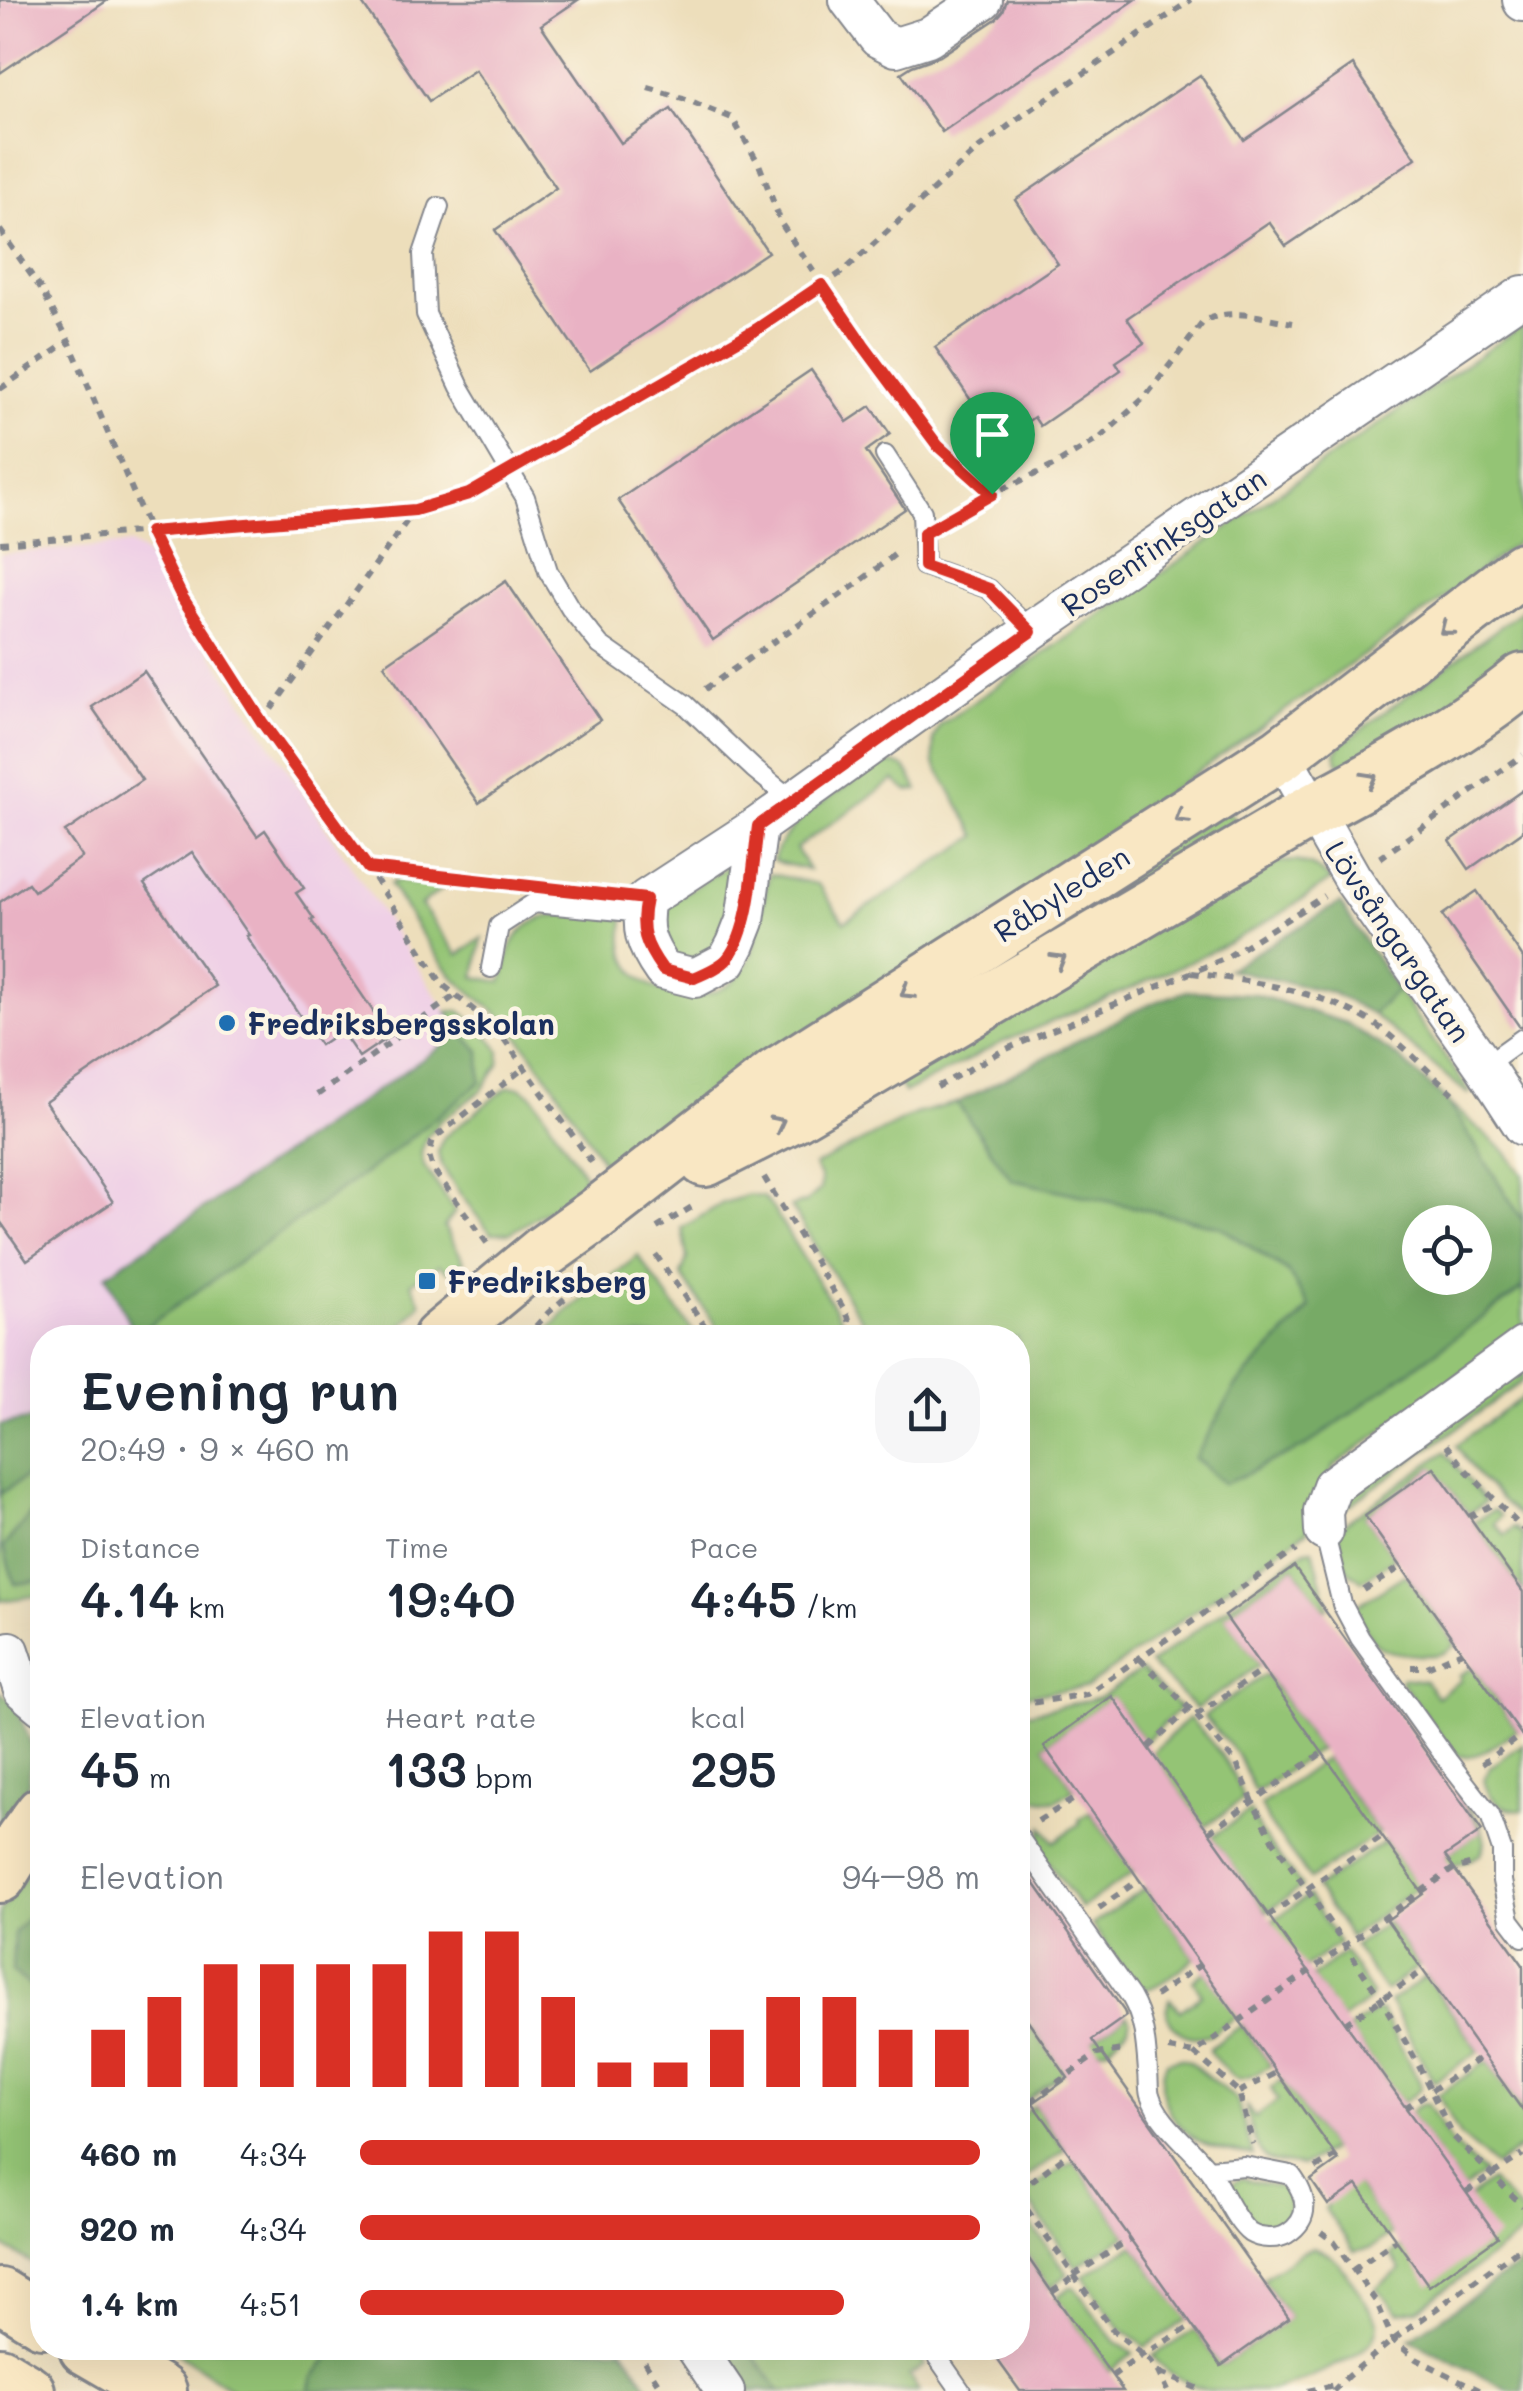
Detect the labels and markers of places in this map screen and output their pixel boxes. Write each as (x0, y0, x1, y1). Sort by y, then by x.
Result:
pin (950, 392, 1035, 495)
place label: Fredriksbergsskolan (247, 1003, 555, 1043)
marker: Fredriksbergsskolan (216, 1012, 238, 1034)
place label: Fredriksberg (447, 1261, 646, 1301)
marker: Fredriksberg (416, 1270, 438, 1292)

